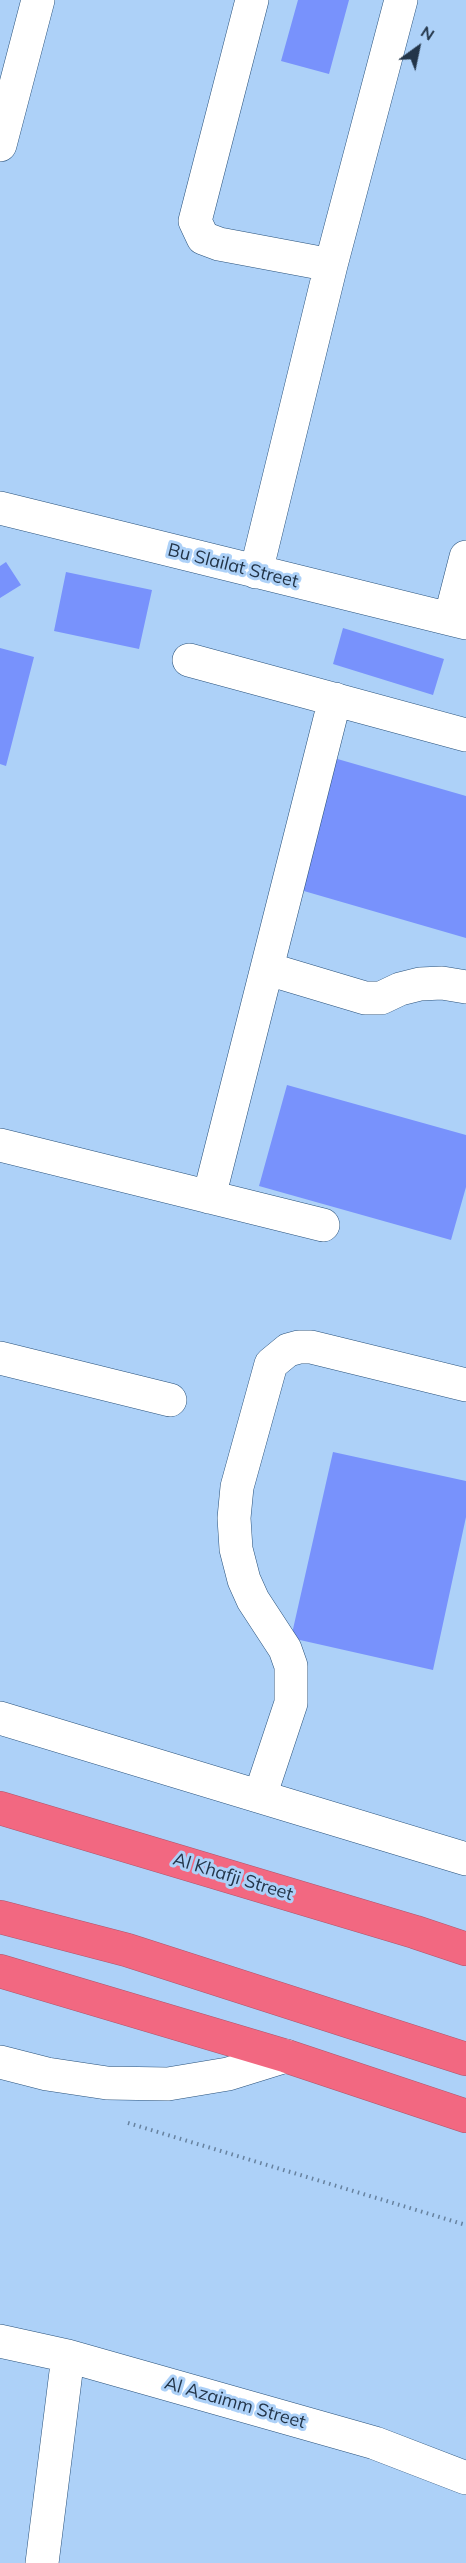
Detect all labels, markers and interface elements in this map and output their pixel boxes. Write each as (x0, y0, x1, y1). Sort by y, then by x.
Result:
north arrow (388, 18, 448, 78)
text: N (417, 21, 438, 45)
street label: Bu Slailat Street (165, 539, 301, 593)
street label: Al Khafji Street (171, 1849, 295, 1905)
street label: Al Azaimm Street (162, 2373, 308, 2433)

